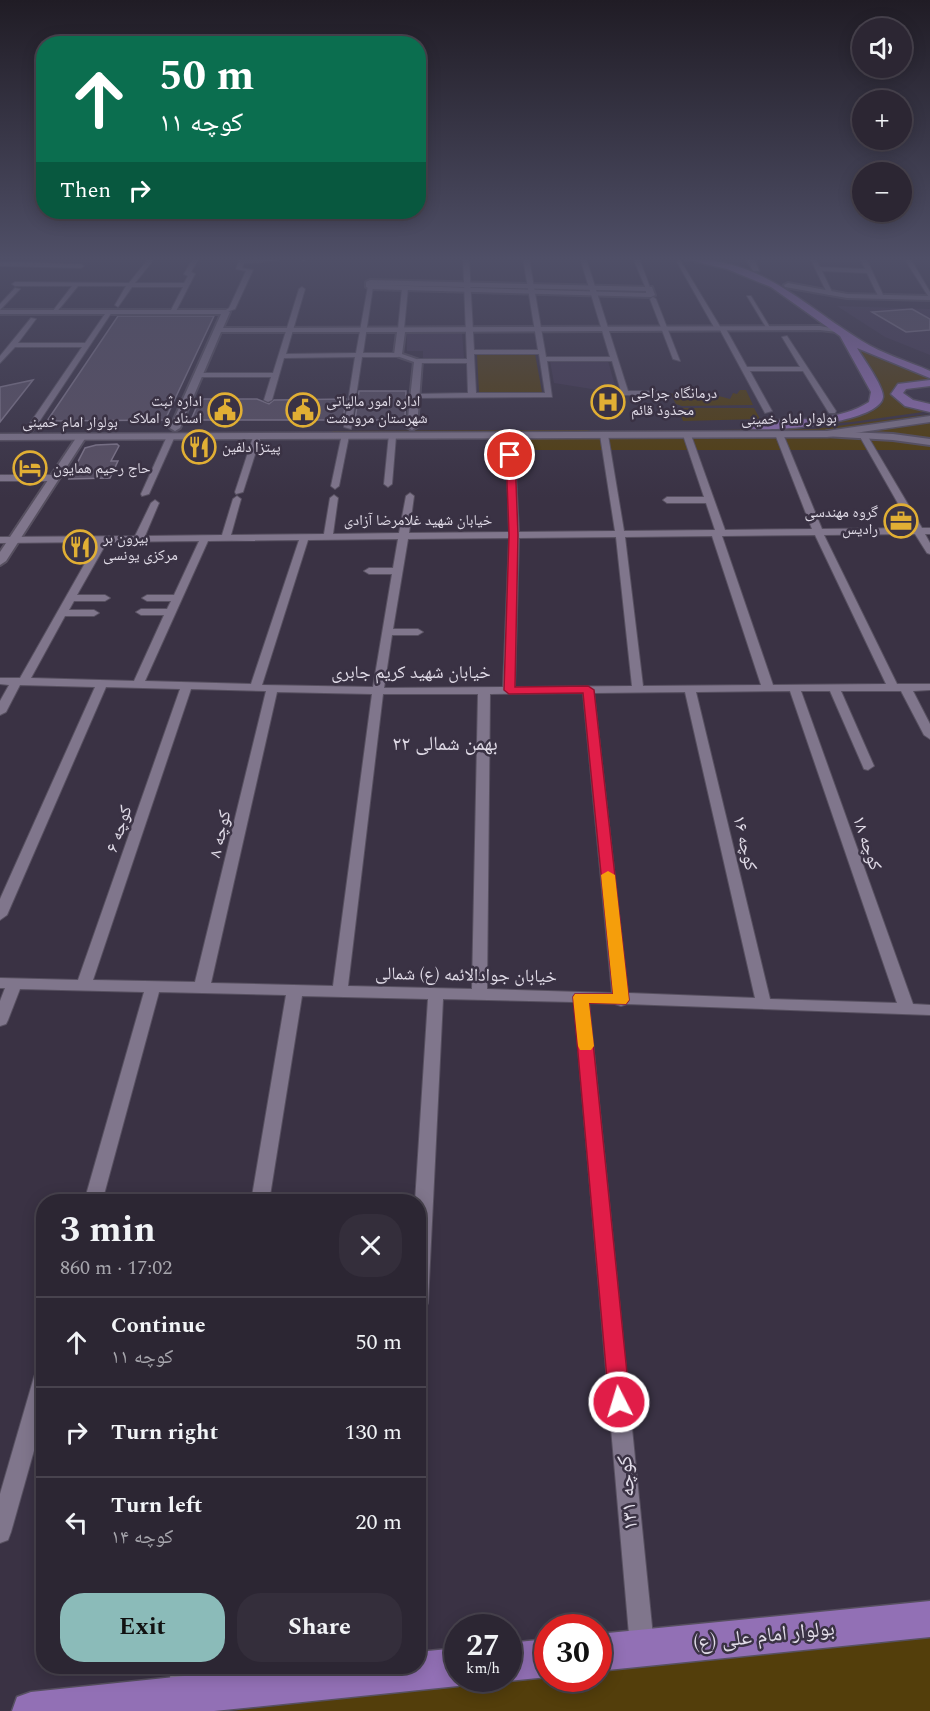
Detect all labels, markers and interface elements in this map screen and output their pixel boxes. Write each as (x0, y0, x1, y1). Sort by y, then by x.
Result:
map controls (852, 18, 912, 222)
button: sound (852, 18, 912, 78)
text: 50 m (159, 45, 254, 108)
icon: ahead (60, 60, 138, 138)
button: + (852, 90, 912, 150)
text: کوچه ۱۱ (159, 102, 243, 144)
button: − (852, 162, 912, 222)
text: Then (60, 174, 111, 207)
icon: right (123, 174, 156, 207)
place label: درمانگاه جراحی محذوذ قائم (631, 382, 717, 422)
hospital icon: درمانگاه جراحی محذوذ قائم (590, 384, 626, 420)
place label: اداره ثبت اسناد و املاک (129, 390, 202, 430)
place label: اداره امور مالیاتی شهرستان مرودشت (326, 390, 428, 430)
public building icon: اداره ثبت اسناد و املاک (207, 392, 243, 428)
public building icon: اداره امور مالیاتی شهرستان مرودشت (285, 392, 321, 428)
street label: بولوار امام خمینی (741, 407, 837, 431)
street label: بولوار امام خمینی (22, 411, 118, 434)
restaurant icon: پیتزا دلفین (181, 429, 217, 465)
pin (484, 429, 535, 480)
place label: پیتزا دلفین (222, 436, 281, 459)
icon: arrive (493, 438, 526, 471)
hotel icon: حاج رحیم همایون (12, 450, 48, 486)
place label: حاج رحیم همایون (53, 457, 151, 480)
place label: گروه مهندسی رادیس (805, 501, 878, 541)
office icon: گروه مهندسی رادیس (883, 503, 919, 539)
street label: خیابان شهید غلامرضا آزادی (344, 509, 493, 532)
place label: بیرون بر مرکزی یونسی (102, 527, 178, 567)
restaurant icon: بیرون بر مرکزی یونسی (62, 529, 98, 565)
street label: خیابان شهید کریم جابری (331, 659, 491, 686)
district label: ۲۲ بهمن شمالی (392, 729, 498, 759)
street label: کوچه ۶ (98, 801, 140, 856)
street label: کوچه ۸ (201, 807, 239, 860)
street label: کوچه ۱۸ (845, 812, 889, 874)
street label: کوچه ۱۶ (726, 813, 765, 874)
street label: خیابان جوادالائمه (ع) شمالی (375, 960, 557, 990)
text: 3 min (60, 1203, 156, 1258)
button: close (339, 1214, 402, 1277)
text: 860 m · 17:02 (60, 1253, 172, 1283)
text: Continue (111, 1309, 206, 1342)
icon: ahead (60, 1326, 93, 1359)
text: 50 m (356, 1326, 402, 1359)
text: کوچه ۱۱ (111, 1342, 173, 1372)
position arrow (587, 1370, 651, 1434)
icon: right (60, 1416, 93, 1449)
text: Turn right (111, 1416, 218, 1449)
text: 130 m (345, 1416, 402, 1449)
street label: کوچه ۱۳۱ (609, 1454, 647, 1532)
text: Turn left (111, 1489, 203, 1522)
icon: left (60, 1506, 93, 1539)
text: 20 m (356, 1506, 402, 1539)
text: کوچه ۱۴ (111, 1522, 173, 1552)
button: Exit (60, 1593, 225, 1662)
button: Share (237, 1593, 402, 1662)
street label: بولوار امام علی (ع) (692, 1613, 836, 1659)
speed limit sign: 30 (534, 1614, 612, 1692)
text: 27 (466, 1623, 500, 1669)
text: km/h (466, 1657, 500, 1680)

